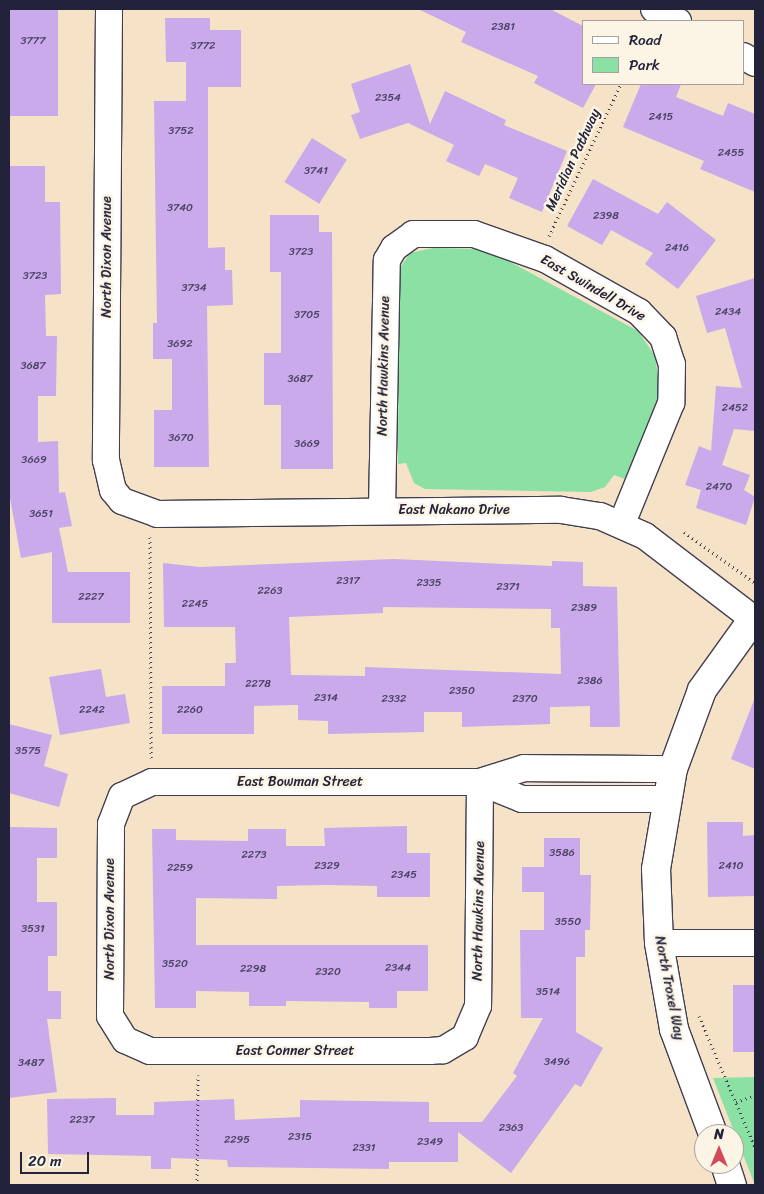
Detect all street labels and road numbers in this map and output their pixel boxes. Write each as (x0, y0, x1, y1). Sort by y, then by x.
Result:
street label: Meridian Pathway (542, 106, 604, 214)
street label: North Dixon Avenue (99, 196, 115, 318)
street label: East Swindell Drive (537, 251, 649, 325)
street label: North Hawkins Avenue (374, 296, 394, 436)
street label: East Nakano Drive (398, 502, 510, 518)
street label: East Bowman Street (237, 774, 363, 790)
street label: North Hawkins Avenue (469, 841, 489, 981)
street label: North Dixon Avenue (102, 858, 118, 980)
street label: North Troxel Way (651, 934, 687, 1042)
street label: East Conner Street (235, 1043, 355, 1059)

